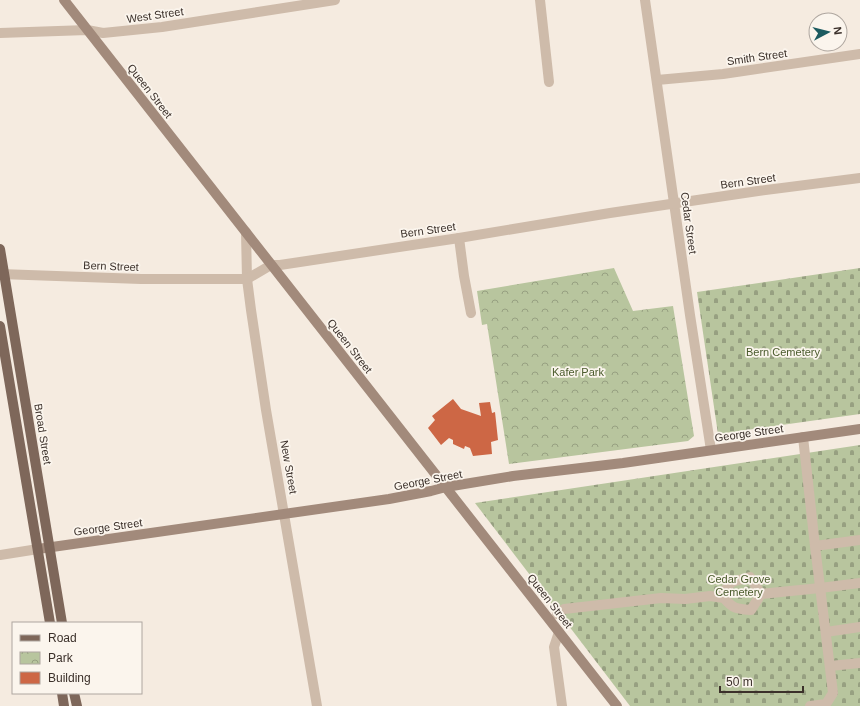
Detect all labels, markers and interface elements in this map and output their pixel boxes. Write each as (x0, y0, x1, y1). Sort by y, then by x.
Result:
street label: West Street (126, 5, 184, 25)
north arrow (808, 12, 848, 52)
text: N (831, 26, 844, 36)
street label: Smith Street (726, 47, 788, 67)
street label: Queen Street (125, 62, 175, 120)
street label: Bern Street (720, 171, 776, 191)
street label: Cedar Street (679, 191, 699, 255)
street label: Bern Street (400, 220, 456, 240)
street label: Bern Street (83, 259, 139, 273)
street label: Queen Street (325, 317, 375, 375)
park label: Bern Cemetery (746, 346, 820, 358)
park label: Kafer Park (552, 366, 604, 378)
street label: Broad Street (32, 403, 54, 465)
street label: George Street (714, 422, 784, 444)
street label: New Street (278, 439, 300, 495)
street label: George Street (393, 468, 463, 492)
street label: George Street (73, 516, 143, 538)
street label: Queen Street (525, 572, 575, 630)
park label: Cedar Grove Cemetery (708, 573, 770, 598)
legend (12, 622, 142, 694)
text: Road (48, 631, 77, 645)
text: Park (48, 651, 74, 665)
scale bar (720, 668, 803, 694)
text: Building (48, 671, 91, 685)
text: 50 m (726, 675, 753, 689)

